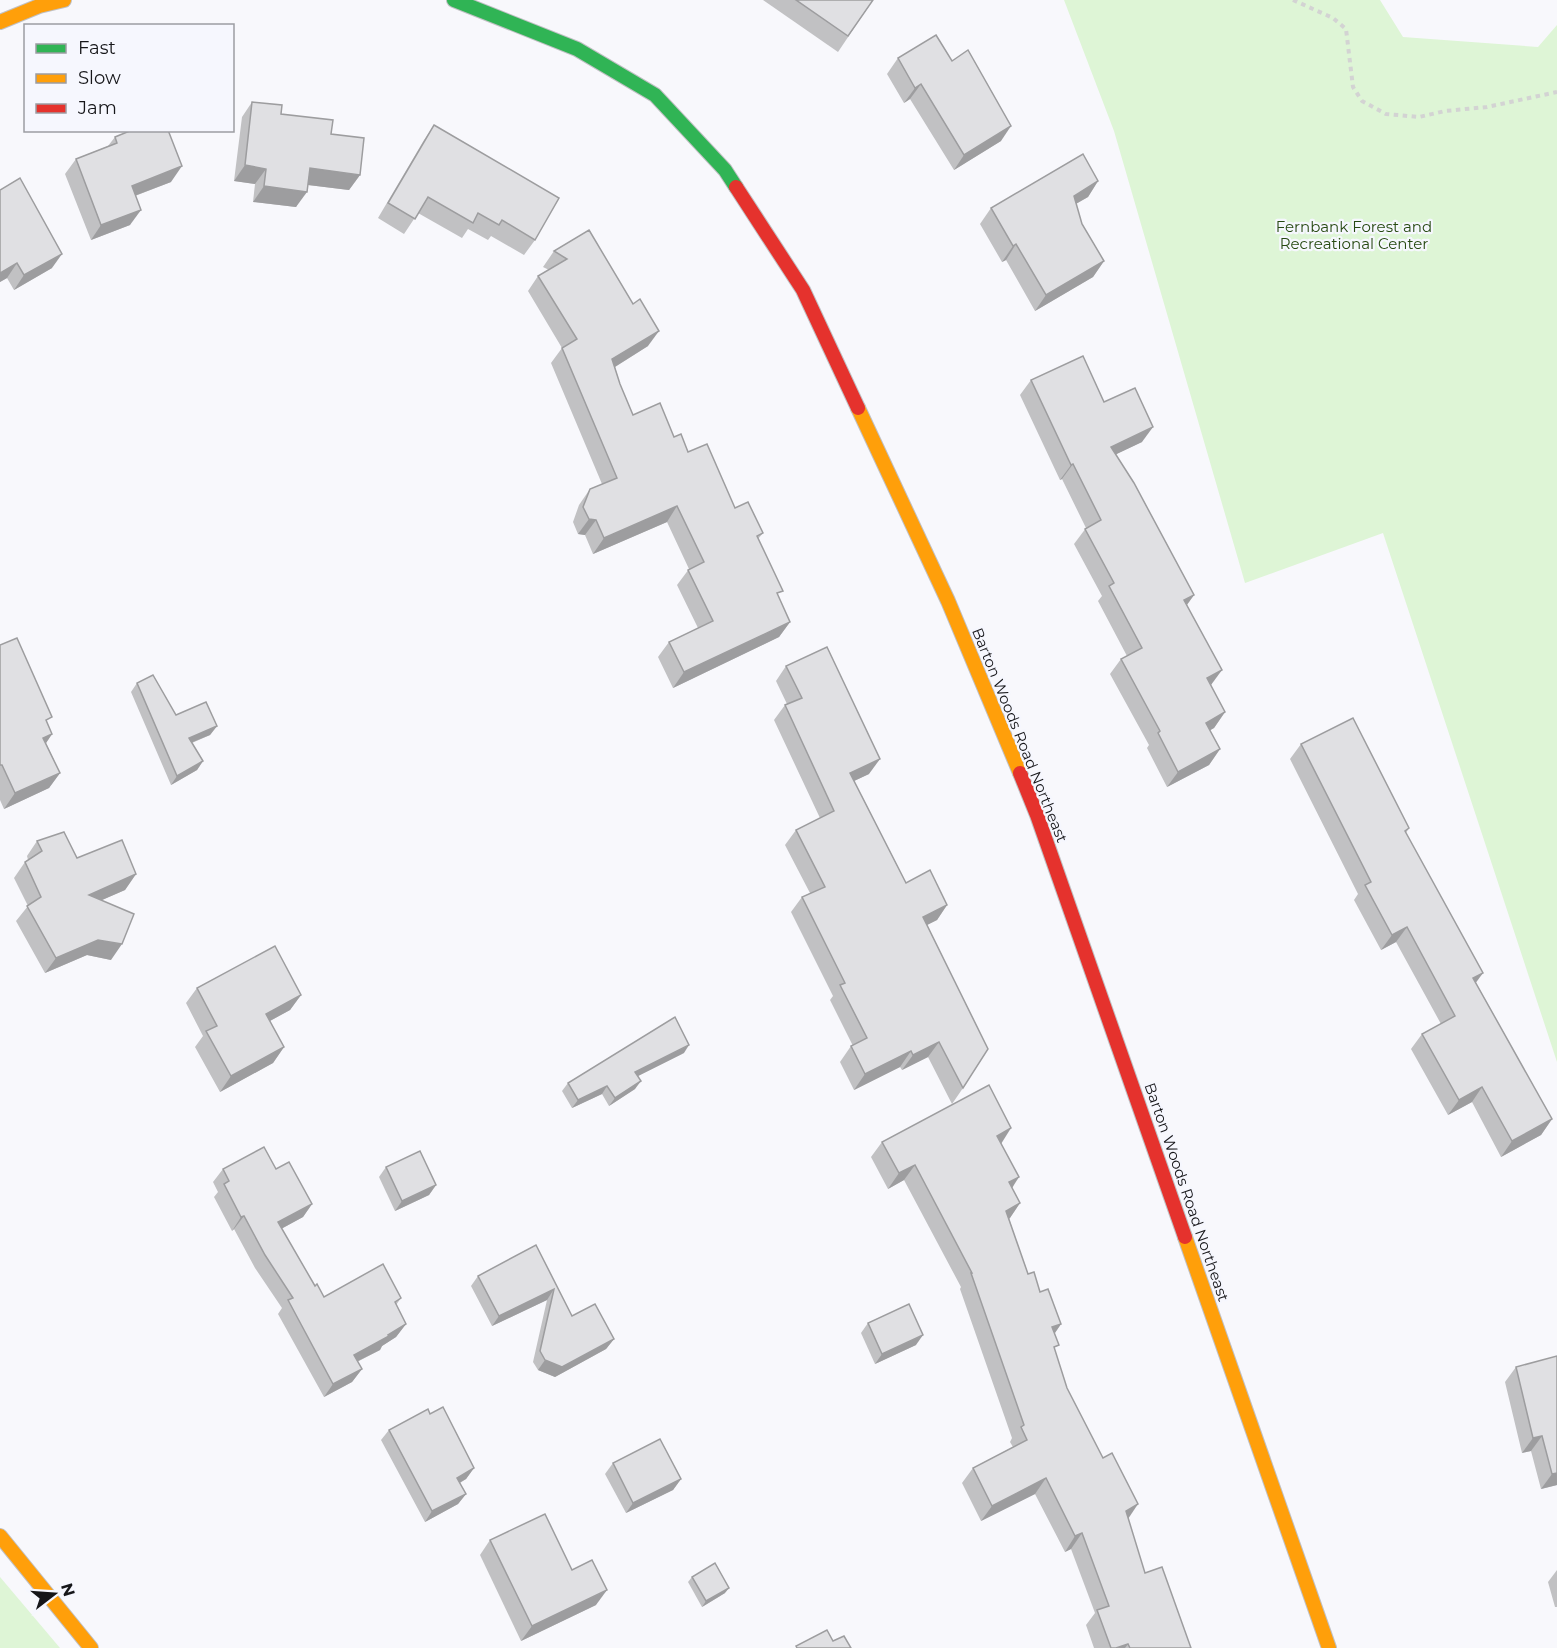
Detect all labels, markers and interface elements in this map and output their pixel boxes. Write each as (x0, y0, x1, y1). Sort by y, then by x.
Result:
legend (24, 24, 234, 132)
text: Fast (78, 37, 116, 59)
text: Slow (78, 67, 121, 89)
text: Jam (77, 97, 117, 119)
park label: Fernbank Forest and Recreational Center (1276, 217, 1432, 253)
street label: Barton Woods Road Northeast (968, 625, 1072, 845)
street label: Barton Woods Road Northeast (1141, 1080, 1233, 1304)
north arrow (24, 1564, 84, 1624)
text: N (57, 1581, 79, 1599)

